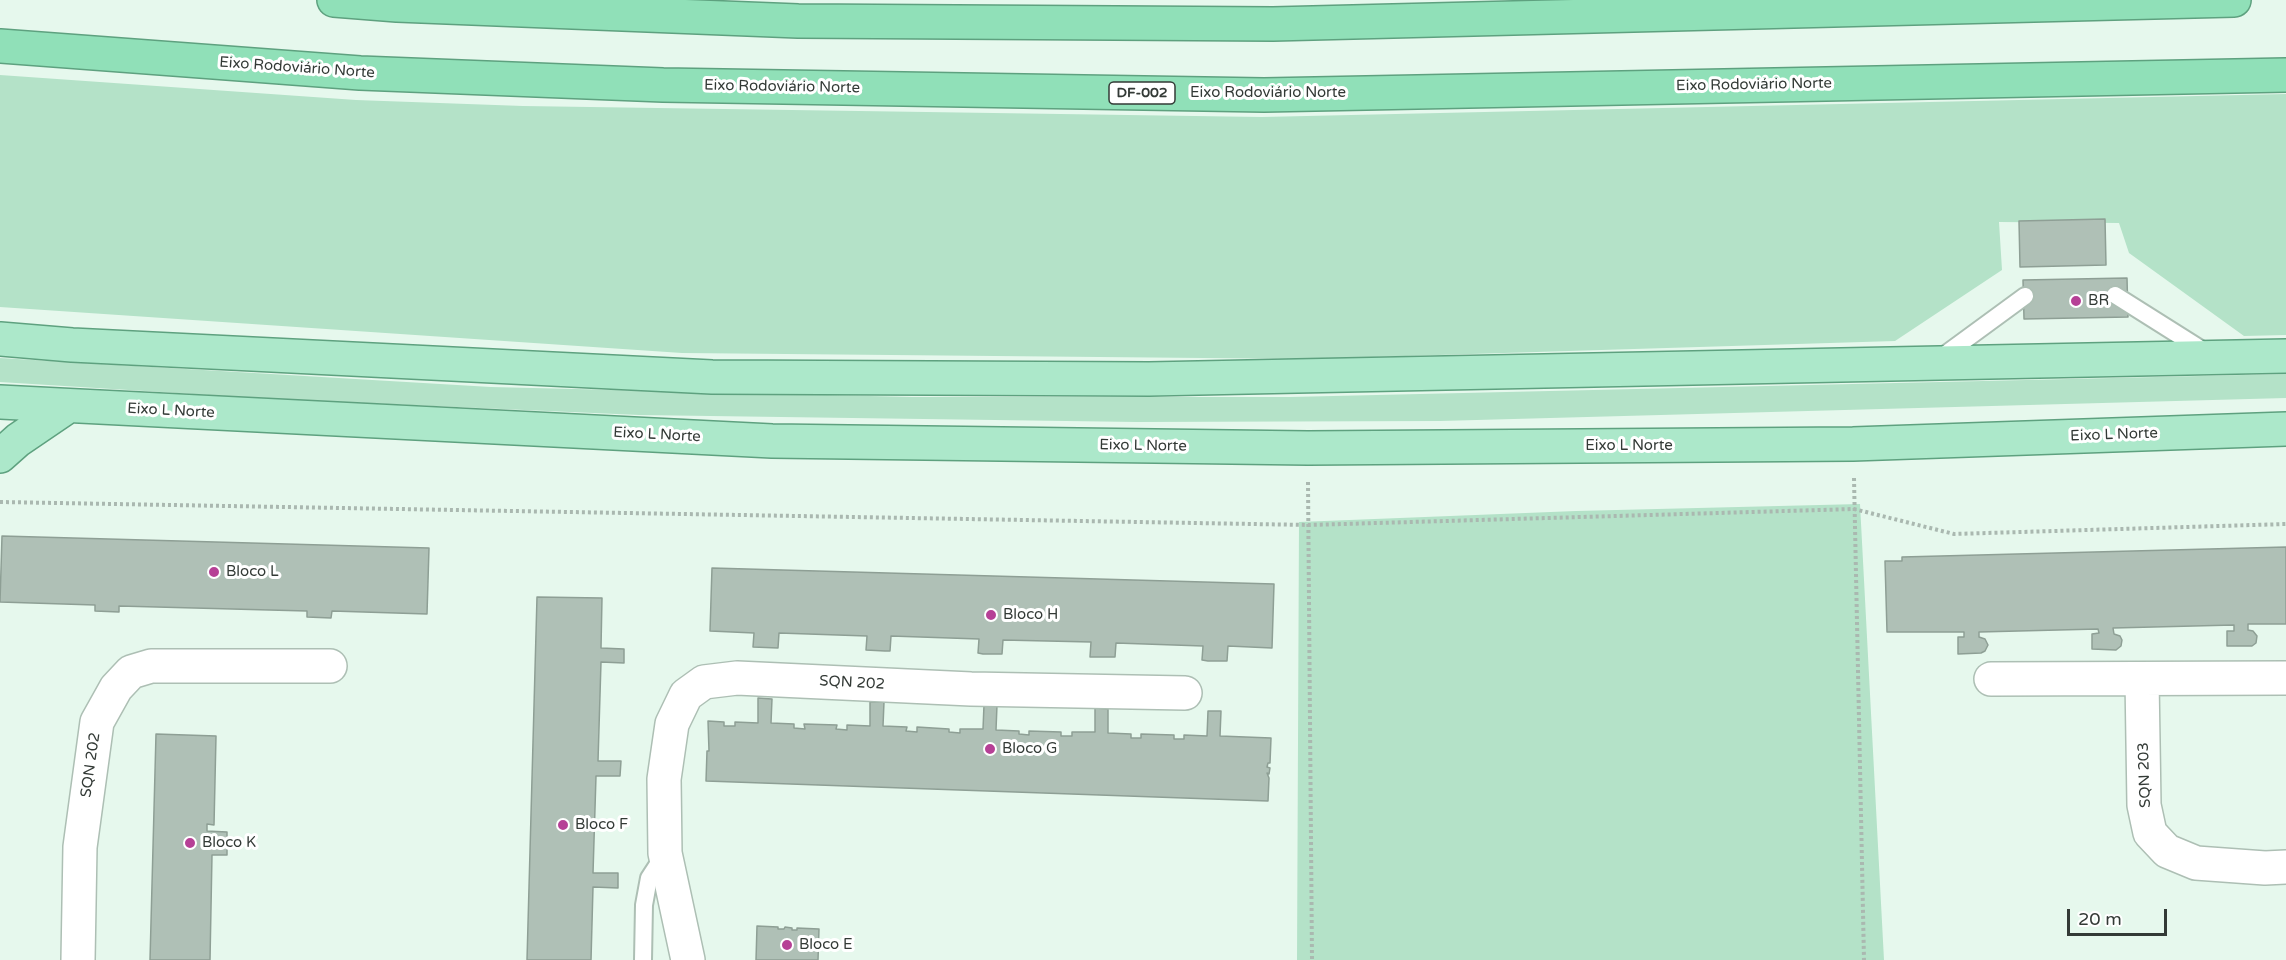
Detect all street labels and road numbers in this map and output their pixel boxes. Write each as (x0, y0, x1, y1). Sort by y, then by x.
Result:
street label: Eixo Rodoviário Norte (219, 54, 375, 82)
street label: Eixo Rodoviário Norte (1676, 75, 1832, 95)
street label: Eixo Rodoviário Norte (704, 77, 860, 97)
road number: DF-002 (1109, 82, 1175, 104)
street label: Eixo Rodoviário Norte (1190, 84, 1346, 102)
street label: Eixo L Norte (127, 400, 215, 422)
street label: Eixo L Norte (613, 424, 701, 446)
street label: Eixo L Norte (2070, 424, 2158, 446)
street label: Eixo L Norte (1099, 436, 1187, 456)
street label: Eixo L Norte (1585, 437, 1673, 455)
street label: SQN 202 (819, 672, 885, 694)
street label: SQN 202 (78, 731, 104, 799)
street label: SQN 203 (2135, 742, 2155, 808)

